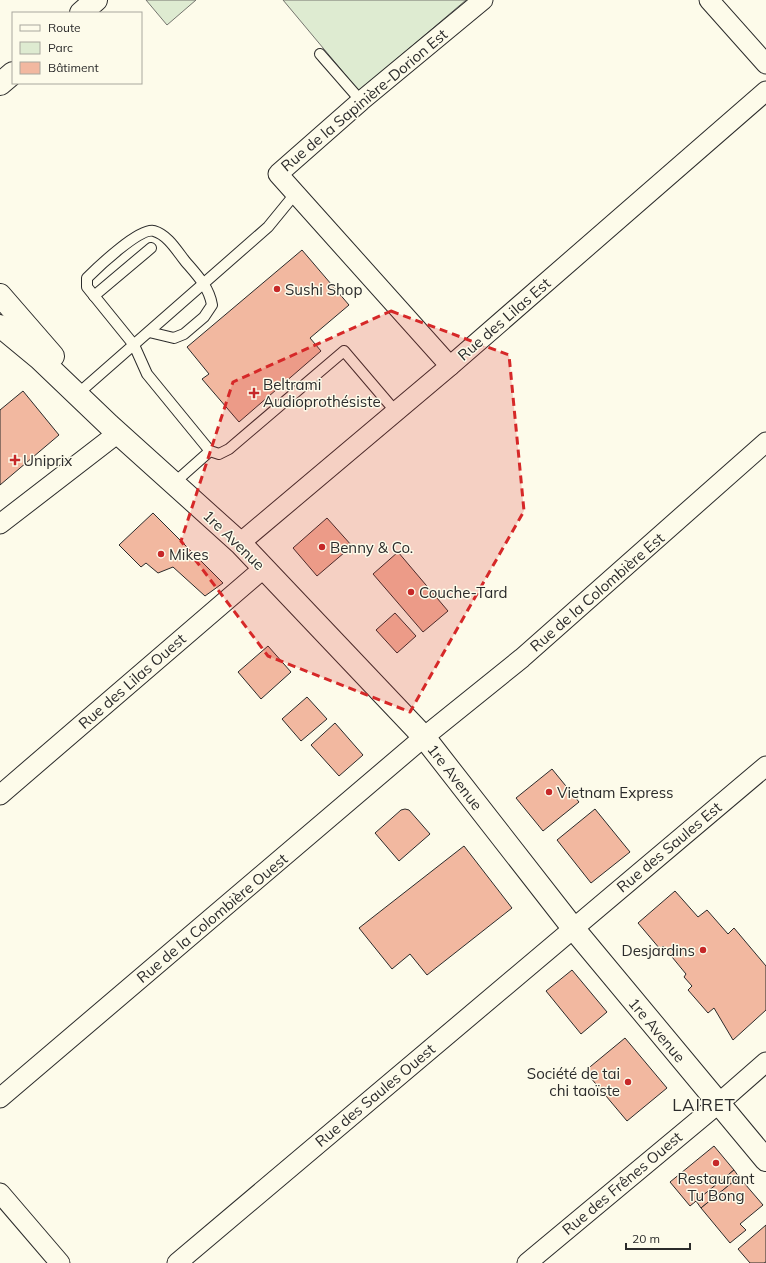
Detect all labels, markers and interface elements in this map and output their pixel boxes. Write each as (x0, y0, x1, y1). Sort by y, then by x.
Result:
legend (12, 12, 142, 84)
text: Route (48, 20, 81, 35)
street label: Rue de la Sapinière-Dorion Est (277, 25, 451, 175)
text: Parc (48, 40, 73, 55)
text: Bâtiment (48, 60, 99, 75)
street label: Rue des Lilas Est (454, 274, 554, 364)
place label: Sushi Shop (285, 280, 362, 299)
marker: Sushi Shop (272, 284, 282, 294)
place label: Beltrami Audioprothésiste (263, 375, 381, 411)
marker: Beltrami Audioprothésiste (248, 387, 260, 399)
place label: Uniprix (23, 451, 72, 470)
marker: Uniprix (10, 455, 20, 465)
street label: 1re Avenue (199, 506, 269, 574)
street label: Rue de la Colombière Est (526, 528, 668, 656)
place label: Benny & Co. (330, 538, 413, 557)
marker: Benny & Co. (317, 542, 327, 552)
place label: Mikes (169, 545, 209, 564)
marker: Mikes (156, 549, 166, 559)
place label: Couche-Tard (419, 583, 508, 602)
marker: Couche-Tard (406, 587, 416, 597)
street label: Rue des Lilas Ouest (74, 629, 190, 733)
street label: 1re Avenue (423, 740, 487, 814)
place label: Vietnam Express (557, 783, 674, 802)
marker: Vietnam Express (544, 787, 554, 797)
street label: Rue des Saules Est (613, 798, 725, 896)
street label: Rue de la Colombière Ouest (133, 849, 291, 987)
place label: Desjardins (621, 941, 695, 960)
marker: Desjardins (698, 945, 708, 955)
street label: 1re Avenue (624, 994, 690, 1066)
street label: Rue des Saules Ouest (311, 1039, 439, 1151)
place label: Société de tai chi taoïste (527, 1064, 620, 1100)
marker: Société de tai chi taoïste (623, 1077, 633, 1087)
district label: LAIRET (672, 1094, 736, 1115)
street label: Rue des Frênes Ouest (558, 1127, 686, 1239)
marker: Restaurant Tu Bong (711, 1158, 721, 1168)
place label: Restaurant Tu Bong (677, 1169, 755, 1205)
scale bar (626, 1225, 690, 1251)
text: 20 m (632, 1231, 660, 1246)

